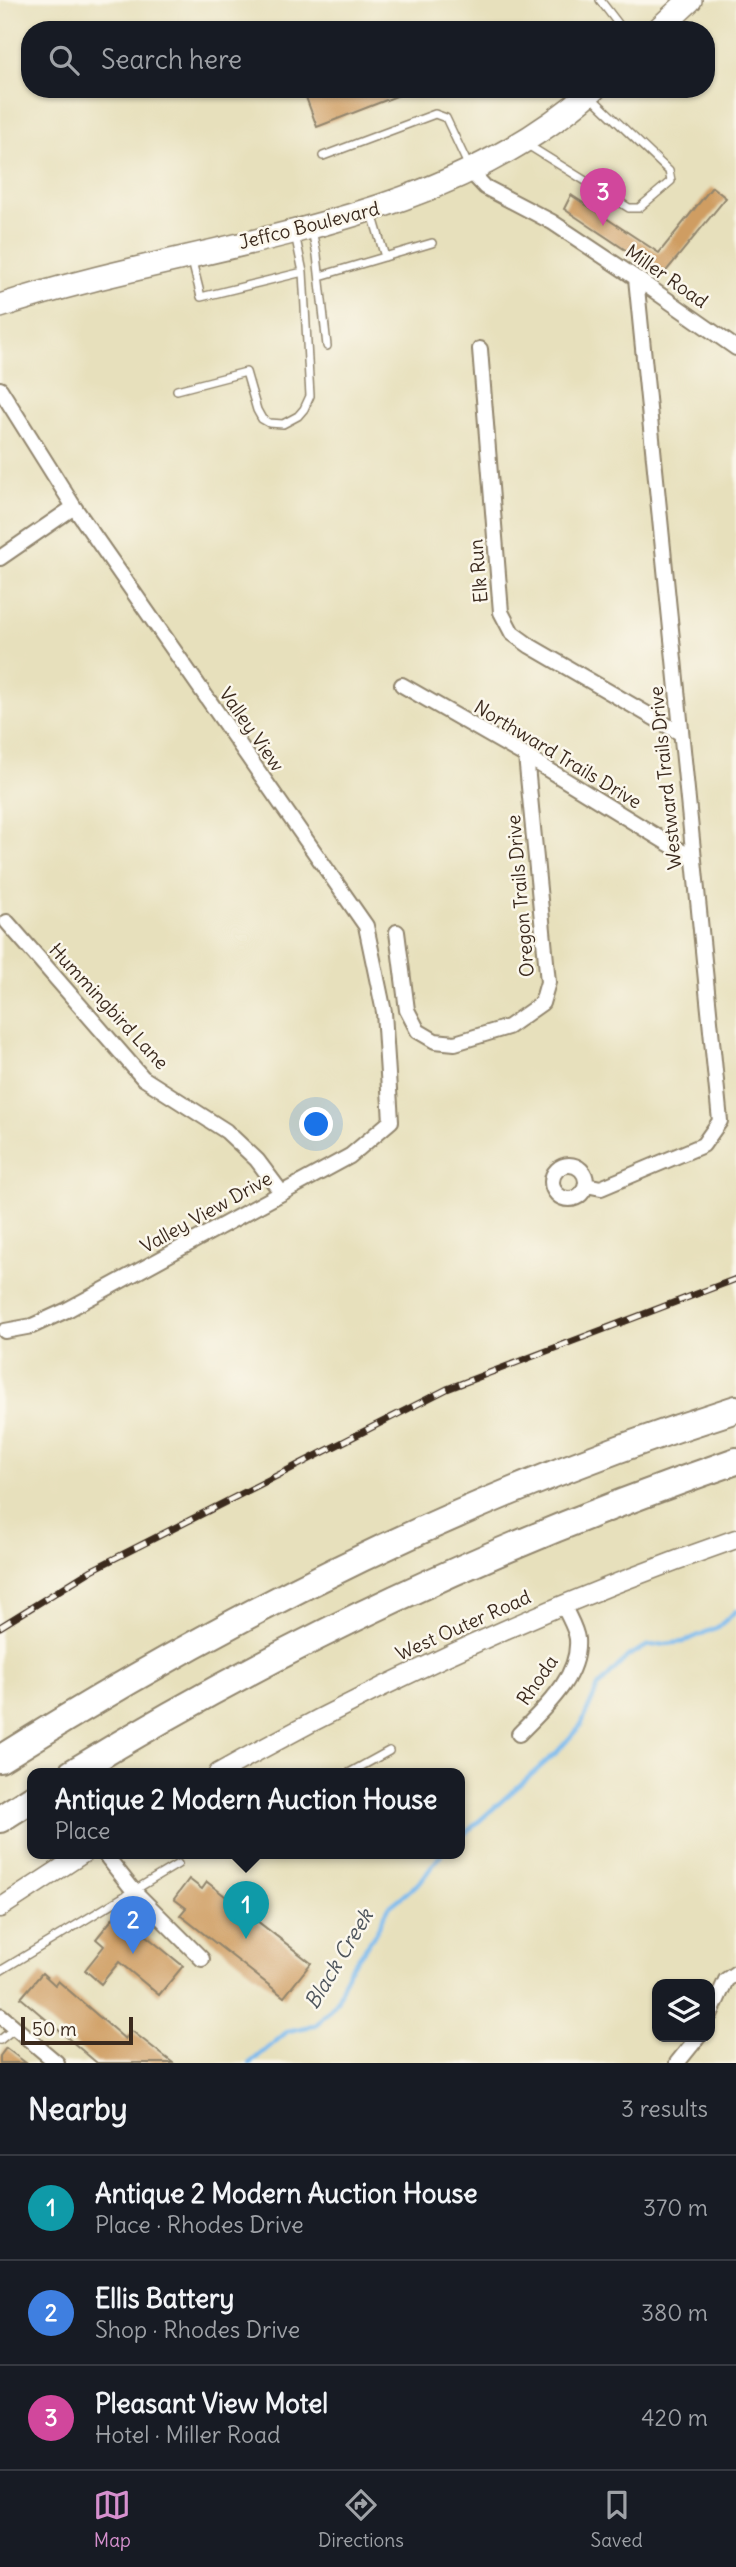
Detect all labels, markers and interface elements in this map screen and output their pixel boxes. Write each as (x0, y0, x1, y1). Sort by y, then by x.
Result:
search box (21, 21, 715, 98)
icon: search (45, 41, 83, 79)
text: Search here (101, 43, 242, 76)
pin: 3 (580, 168, 626, 226)
street label: Jeffco Boulevard (236, 196, 382, 254)
street label: Miller Road (621, 239, 713, 313)
street label: Elk Run (463, 538, 493, 604)
street label: Valley View (214, 682, 290, 776)
street label: Westward Trails Drive (643, 685, 687, 871)
street label: Northward Trails Drive (470, 694, 646, 814)
street label: Oregon Trails Drive (501, 814, 539, 978)
street label: Hummingbird Lane (44, 938, 174, 1074)
your location (299, 1107, 333, 1141)
street label: Valley View Drive (136, 1166, 276, 1258)
street label: West Outer Road (392, 1584, 534, 1666)
street label: Rhoda (511, 1650, 563, 1710)
popup (27, 1768, 465, 1859)
text: Antique 2 Modern Auction House (55, 1783, 437, 1816)
text: Place (55, 1816, 110, 1845)
pin: 1 (223, 1881, 269, 1939)
pin: 2 (110, 1896, 156, 1954)
water label: Black Creek (298, 1903, 380, 2014)
map controls (652, 1979, 715, 2042)
button: layers (652, 1979, 715, 2042)
scale bar (21, 2014, 133, 2046)
text: 50 m (32, 2017, 77, 2041)
text: Nearby (28, 2090, 128, 2128)
text: 3 results (621, 2094, 708, 2123)
text: Antique 2 Modern Auction House (95, 2177, 477, 2210)
text: 1 (46, 2193, 56, 2222)
text: 370 m (643, 2193, 708, 2222)
text: Place · Rhodes Drive (95, 2210, 304, 2239)
text: Ellis Battery (95, 2282, 234, 2315)
text: 2 (45, 2298, 57, 2327)
text: 380 m (641, 2298, 708, 2327)
text: Shop · Rhodes Drive (95, 2315, 300, 2344)
text: Pleasant View Motel (95, 2387, 328, 2420)
text: 3 (44, 2403, 58, 2432)
text: 420 m (641, 2403, 708, 2432)
text: Hotel · Miller Road (95, 2420, 281, 2449)
tab: Map (93, 2486, 131, 2552)
tab: Directions (318, 2486, 404, 2552)
tab: Saved (591, 2486, 643, 2552)

